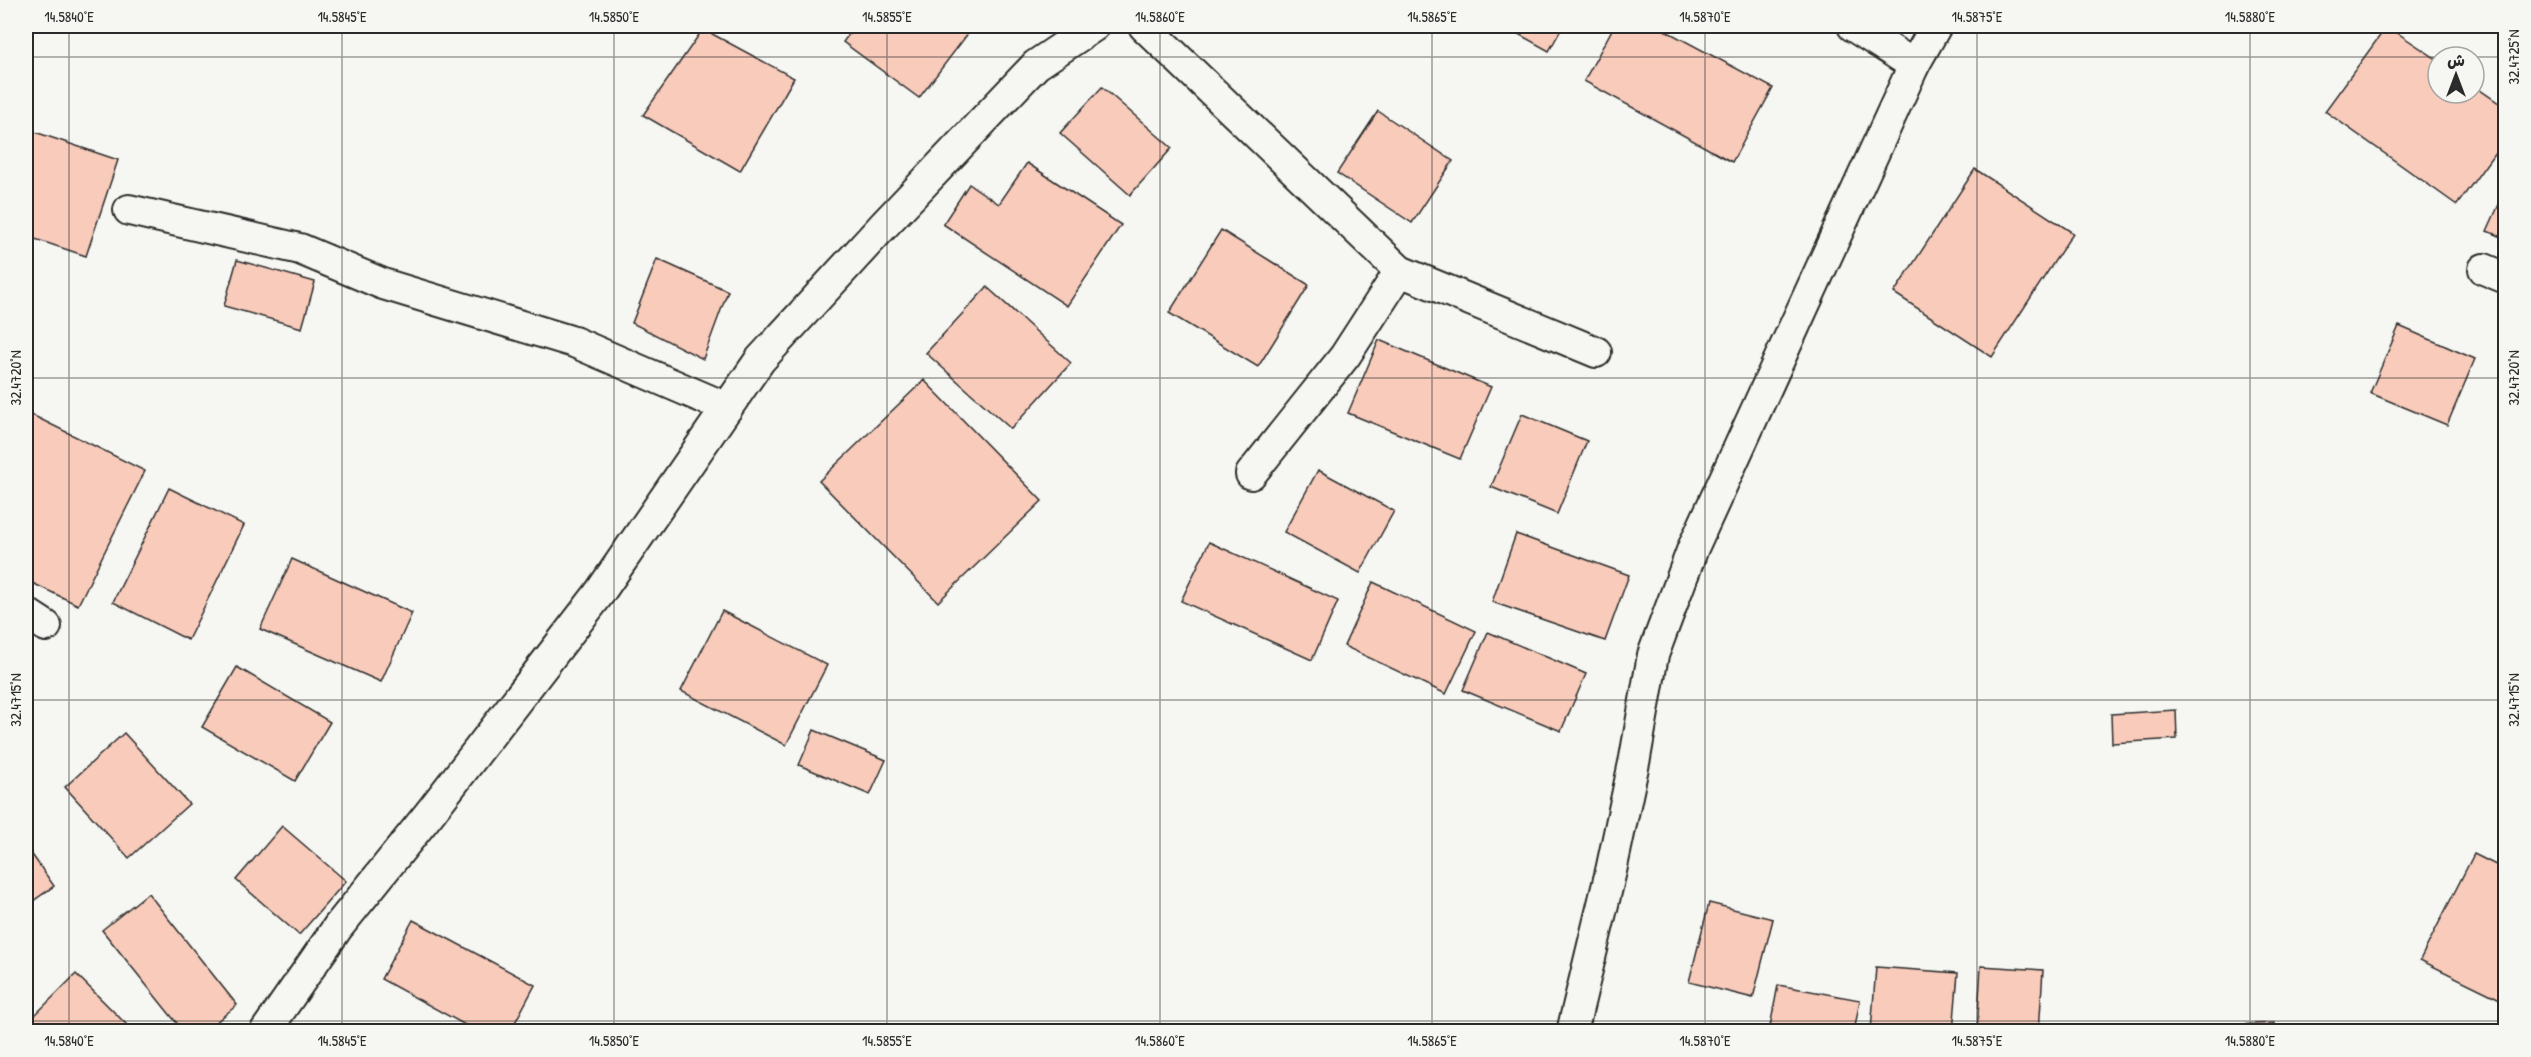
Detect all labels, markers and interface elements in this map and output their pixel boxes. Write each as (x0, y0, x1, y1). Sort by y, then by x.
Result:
text: 14.5840°E (44, 6, 94, 27)
text: 14.5845°E (317, 6, 367, 27)
text: 14.5850°E (589, 6, 640, 27)
text: 14.5855°E (862, 6, 912, 27)
text: 14.5860°E (1135, 6, 1185, 27)
text: 14.5865°E (1407, 6, 1457, 27)
text: 14.5870°E (1679, 6, 1731, 27)
text: 14.5875°E (1951, 6, 2003, 27)
text: 14.5880°E (2225, 6, 2276, 27)
text: 32.4725°N (2503, 30, 2524, 84)
north arrow (2426, 45, 2486, 105)
text: ش (2447, 49, 2465, 71)
text: 32.4720°N (5, 350, 26, 406)
text: 32.4720°N (2503, 350, 2524, 406)
text: 32.4715°N (5, 673, 26, 727)
text: 32.4715°N (2503, 673, 2524, 727)
text: 14.5840°E (44, 1030, 94, 1051)
text: 14.5845°E (317, 1030, 367, 1051)
text: 14.5850°E (589, 1030, 640, 1051)
text: 14.5855°E (862, 1030, 912, 1051)
text: 14.5860°E (1135, 1030, 1185, 1051)
text: 14.5865°E (1407, 1030, 1457, 1051)
text: 14.5870°E (1679, 1030, 1731, 1051)
text: 14.5875°E (1951, 1030, 2003, 1051)
text: 14.5880°E (2225, 1030, 2276, 1051)

